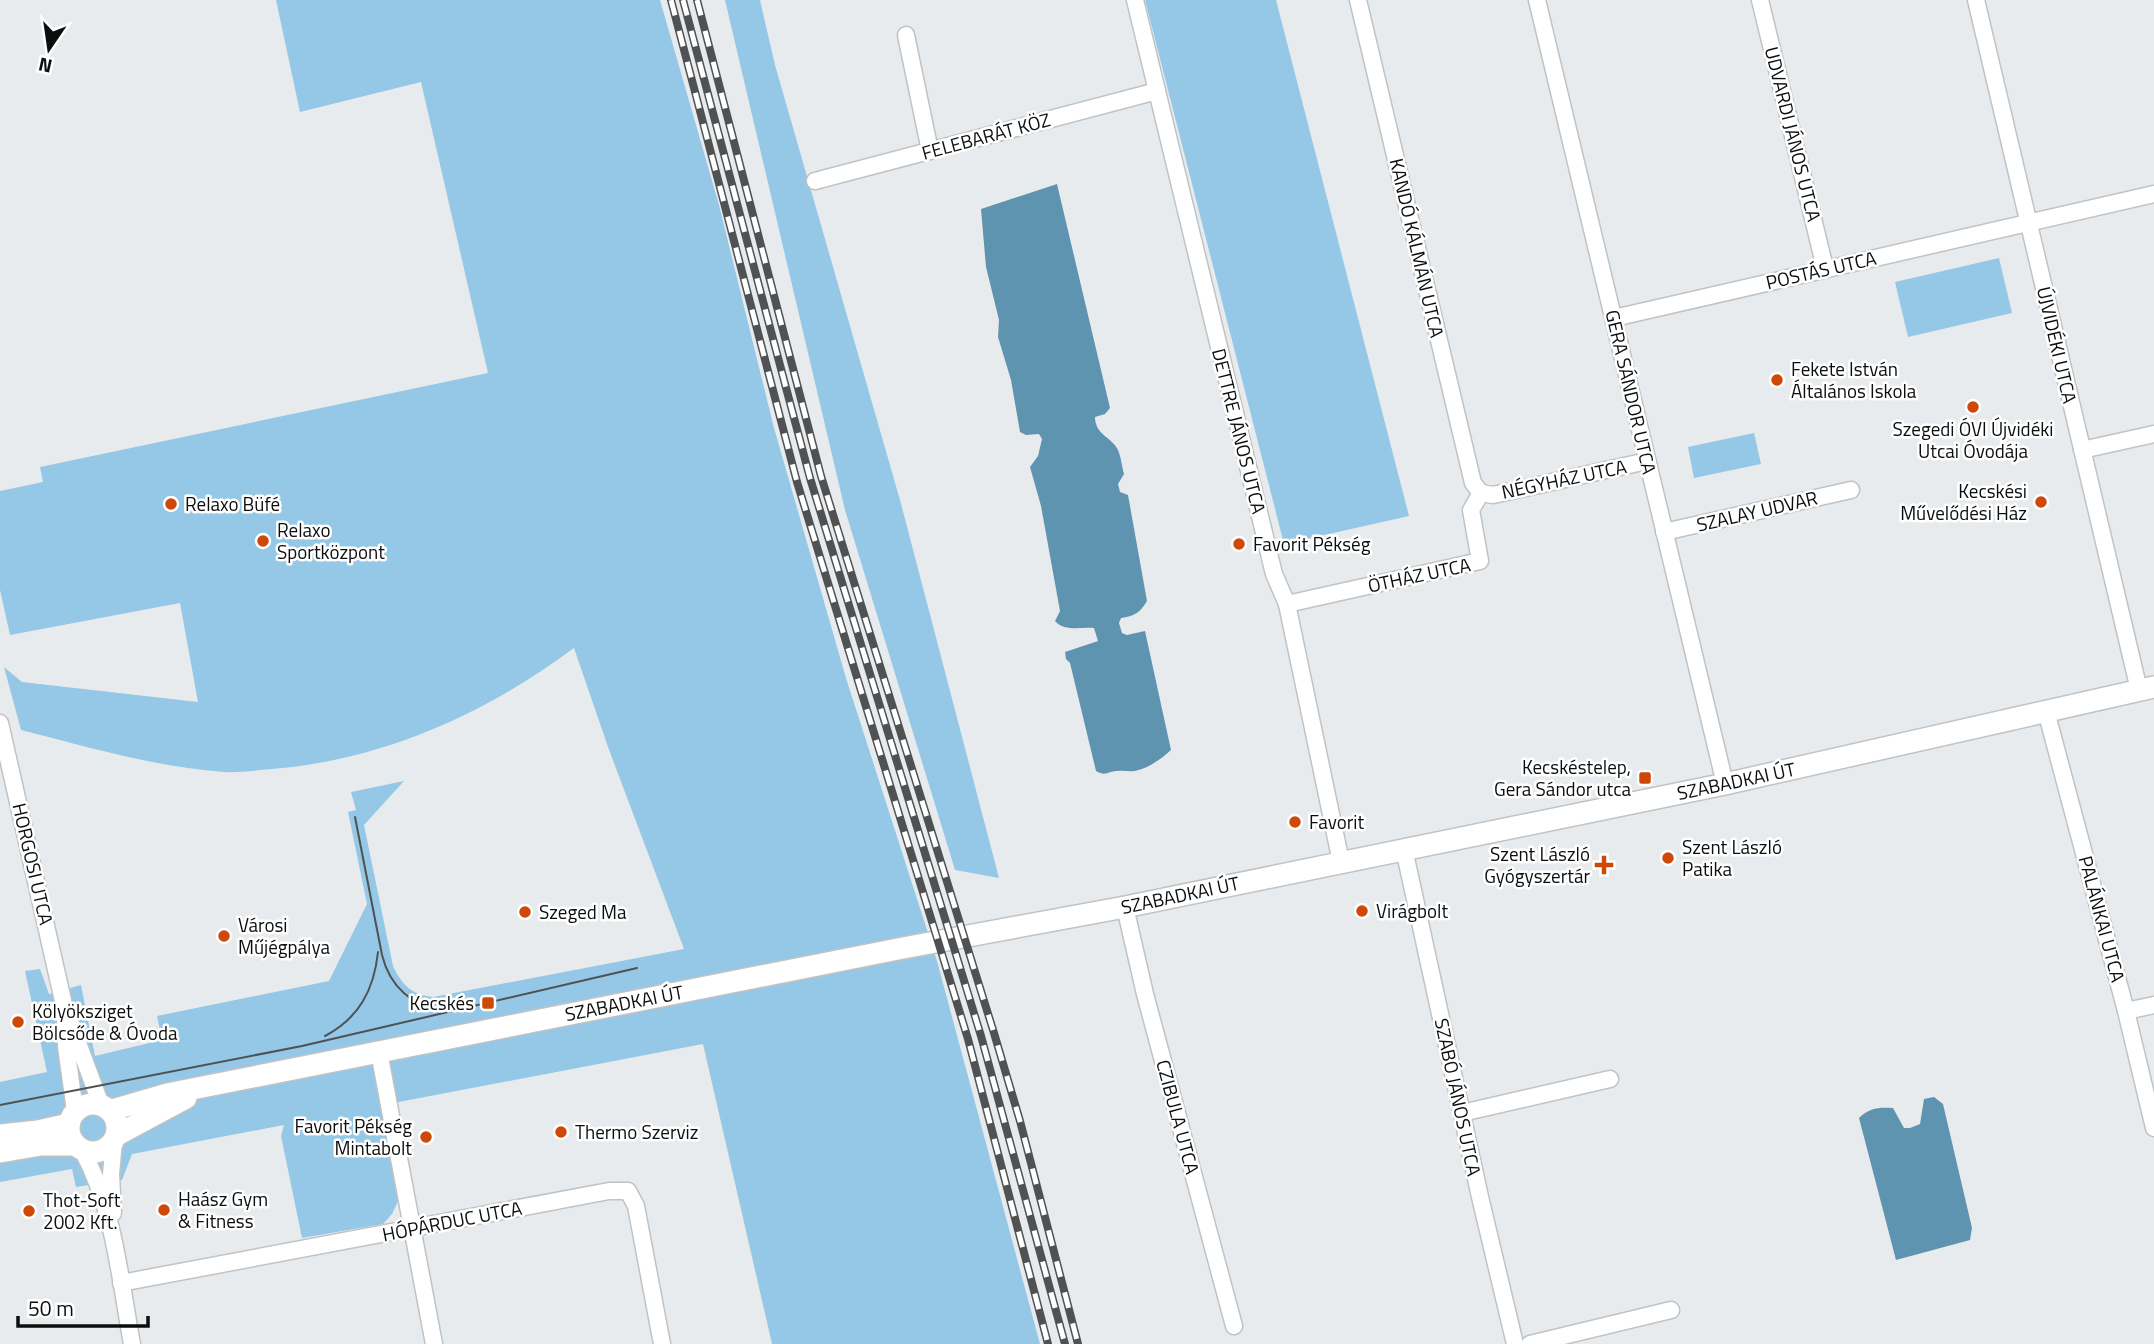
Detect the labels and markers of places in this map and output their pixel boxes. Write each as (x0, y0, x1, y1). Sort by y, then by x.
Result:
place label: Fekete István Általános Iskola (1791, 354, 1917, 405)
marker: Fekete István Általános Iskola (1769, 372, 1785, 388)
marker: Szegedi ÓVI Újvidéki Utcai Óvodája (1965, 399, 1981, 415)
place label: Szegedi ÓVI Újvidéki Utcai Óvodája (1892, 414, 2054, 465)
place label: Kecskési Művelődési Ház (1900, 476, 2027, 527)
place label: Relaxo Büfé (185, 489, 280, 518)
marker: Kecskési Művelődési Ház (2033, 494, 2049, 510)
marker: Relaxo Büfé (163, 496, 179, 512)
place label: Relaxo Sportközpont (277, 515, 385, 566)
place label: Favorit Pékség (1253, 529, 1371, 558)
marker: Relaxo Sportközpont (255, 533, 271, 549)
marker: Favorit Pékség (1231, 536, 1247, 552)
place label: Kecskéstelep, Gera Sándor utca (1494, 752, 1631, 803)
marker: Kecskéstelep, Gera Sándor utca (1637, 770, 1653, 786)
place label: Favorit (1309, 807, 1365, 836)
marker: Favorit (1287, 814, 1303, 830)
place label: Szent László Patika (1682, 832, 1782, 883)
place label: Szent László Gyógyszertár (1484, 839, 1590, 890)
marker: Szent László Patika (1660, 850, 1676, 866)
marker: Szent László Gyógyszertár (1596, 857, 1612, 873)
place label: Virágbolt (1376, 896, 1448, 925)
place label: Szeged Ma (539, 897, 627, 926)
marker: Virágbolt (1354, 903, 1370, 919)
marker: Szeged Ma (517, 904, 533, 920)
place label: Városi Műjégpálya (238, 910, 330, 961)
marker: Városi Műjégpálya (216, 928, 232, 944)
place label: Kecskés (409, 988, 474, 1017)
marker: Kecskés (480, 995, 496, 1011)
place label: Kölyöksziget Bölcsőde & Óvoda (32, 996, 178, 1047)
marker: Kölyöksziget Bölcsőde & Óvoda (10, 1014, 26, 1030)
place label: Favorit Pékség Mintabolt (295, 1111, 412, 1162)
place label: Thermo Szerviz (575, 1117, 698, 1146)
marker: Thermo Szerviz (553, 1124, 569, 1140)
marker: Favorit Pékség Mintabolt (418, 1129, 434, 1145)
place label: Haász Gym & Fitness (178, 1184, 268, 1235)
place label: Thot-Soft 2002 Kft. (43, 1185, 121, 1236)
marker: Haász Gym & Fitness (156, 1202, 172, 1218)
marker: Thot-Soft 2002 Kft. (21, 1203, 37, 1219)

